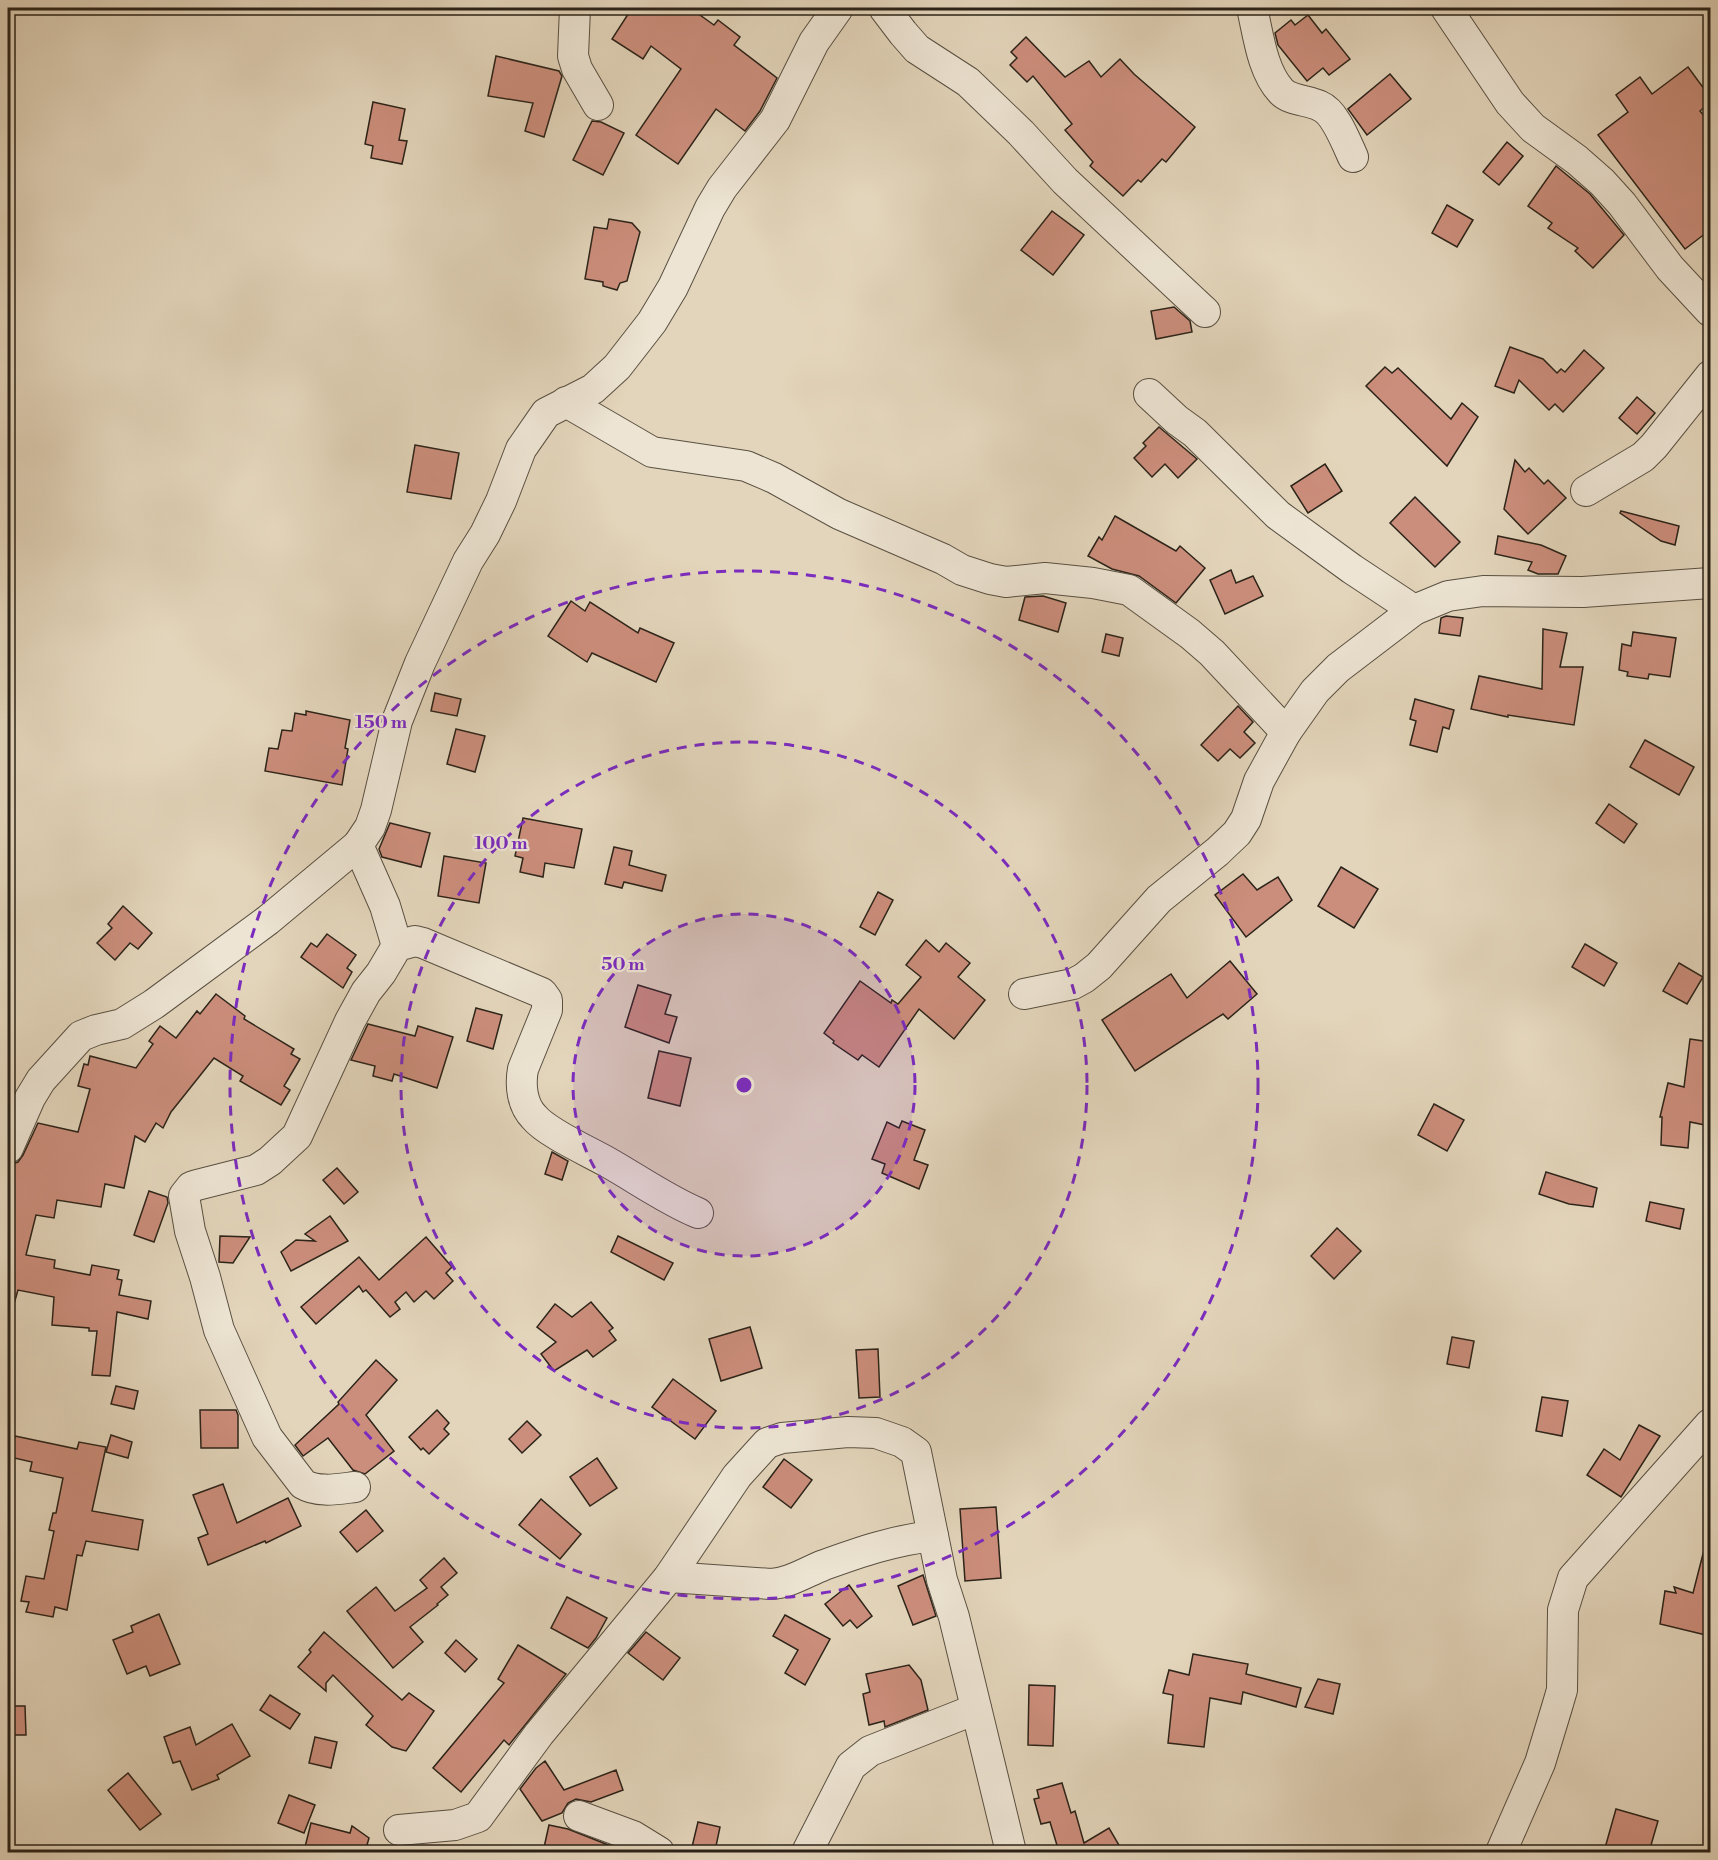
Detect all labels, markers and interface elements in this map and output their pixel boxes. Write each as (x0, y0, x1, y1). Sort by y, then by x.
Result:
text: 150 m (355, 711, 408, 734)
text: 100 m (474, 832, 528, 855)
text: 50 m (601, 953, 645, 976)
centre of rings (734, 1075, 754, 1095)

